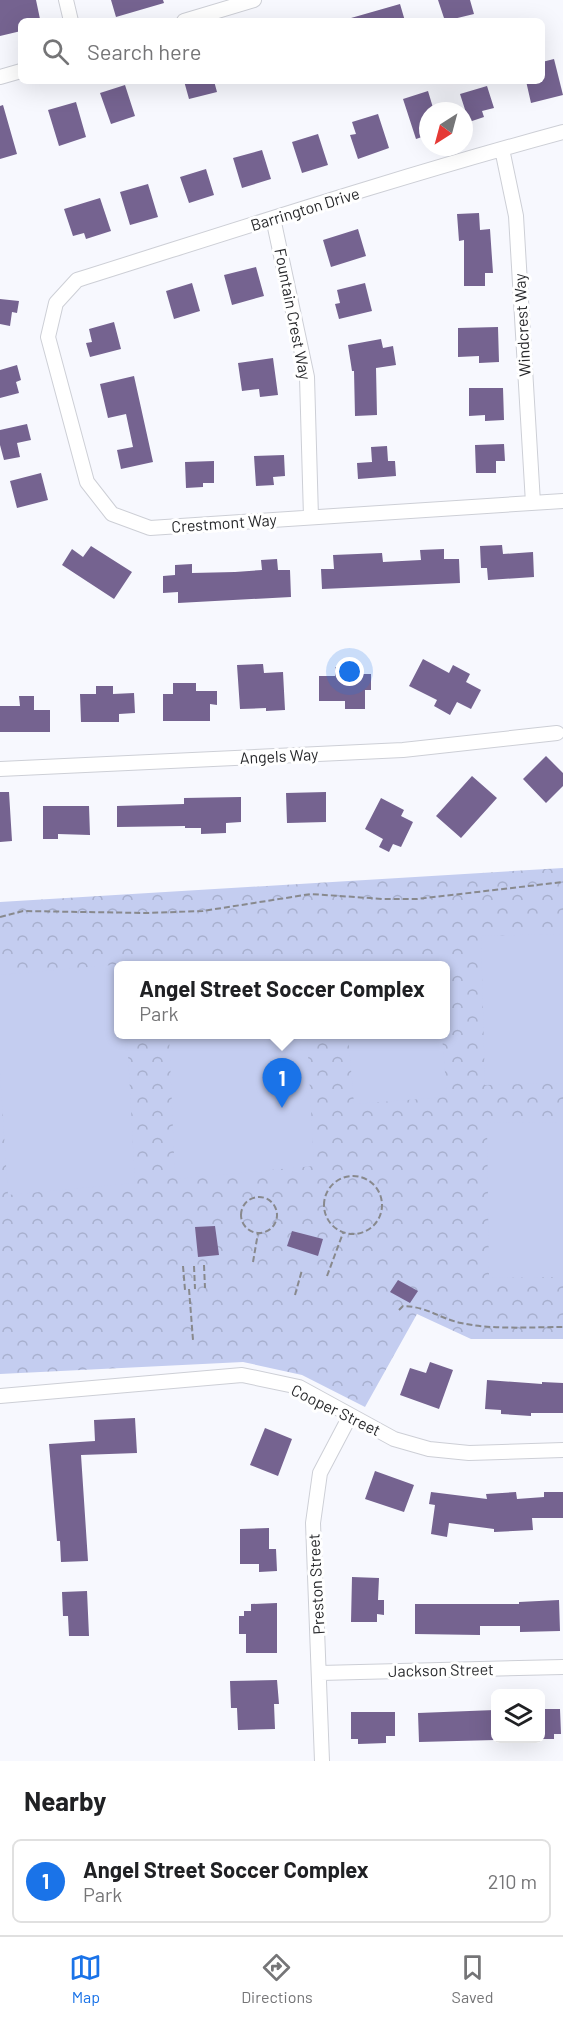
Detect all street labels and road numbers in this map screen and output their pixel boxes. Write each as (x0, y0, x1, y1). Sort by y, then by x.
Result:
street label: Barrington Drive (248, 183, 362, 234)
street label: Fountain Crest Way (271, 247, 316, 382)
street label: Windcrest Way (509, 272, 534, 377)
street label: Crestmont Way (171, 509, 278, 536)
street label: Angels Way (239, 744, 319, 767)
street label: Cooper Street (288, 1380, 384, 1439)
street label: Preston Street (303, 1533, 328, 1635)
street label: Jackson Street (388, 1659, 494, 1680)

